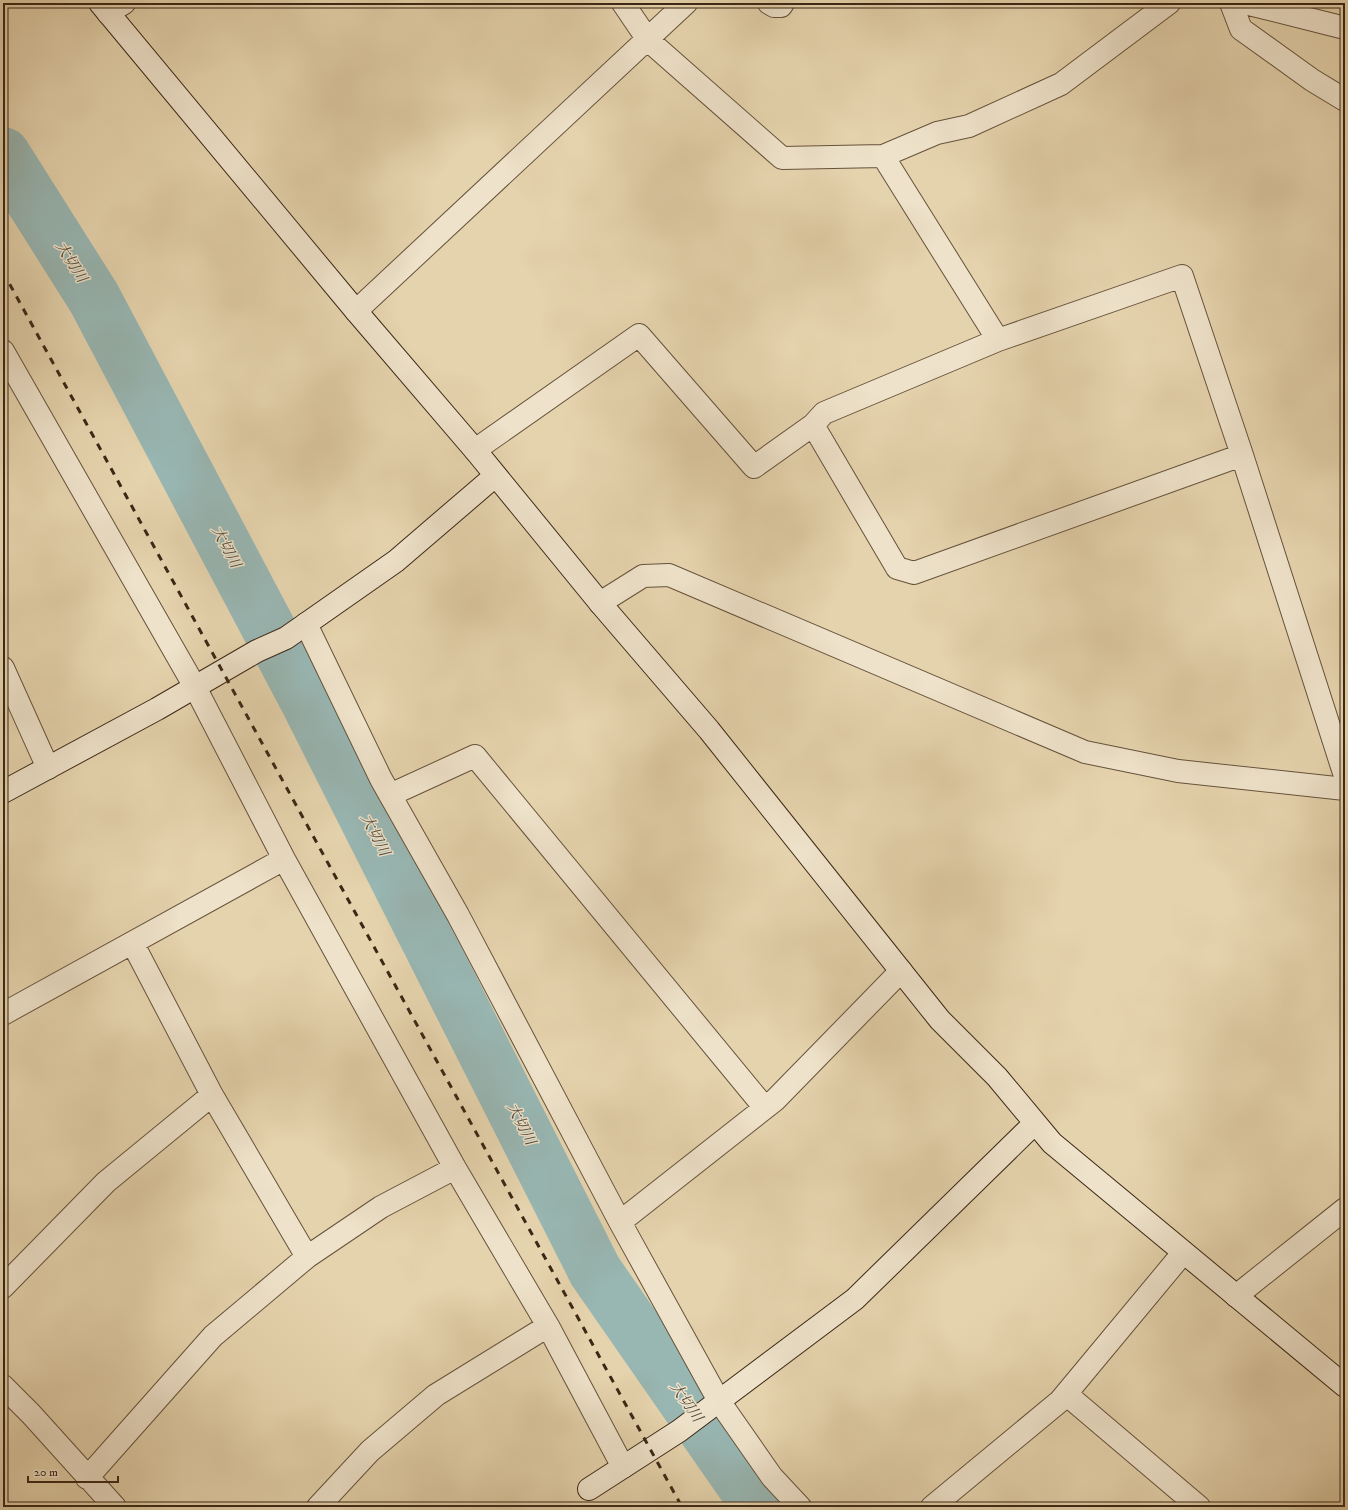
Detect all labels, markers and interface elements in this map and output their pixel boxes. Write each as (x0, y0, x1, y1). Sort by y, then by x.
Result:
water label: 大切川 (51, 238, 92, 288)
water label: 大切川 (207, 523, 246, 573)
water label: 大切川 (356, 811, 395, 861)
water label: 大切川 (502, 1100, 541, 1150)
water label: 大切川 (665, 1378, 708, 1428)
scale bar (28, 1458, 118, 1484)
text: 20 m (34, 1465, 58, 1480)

